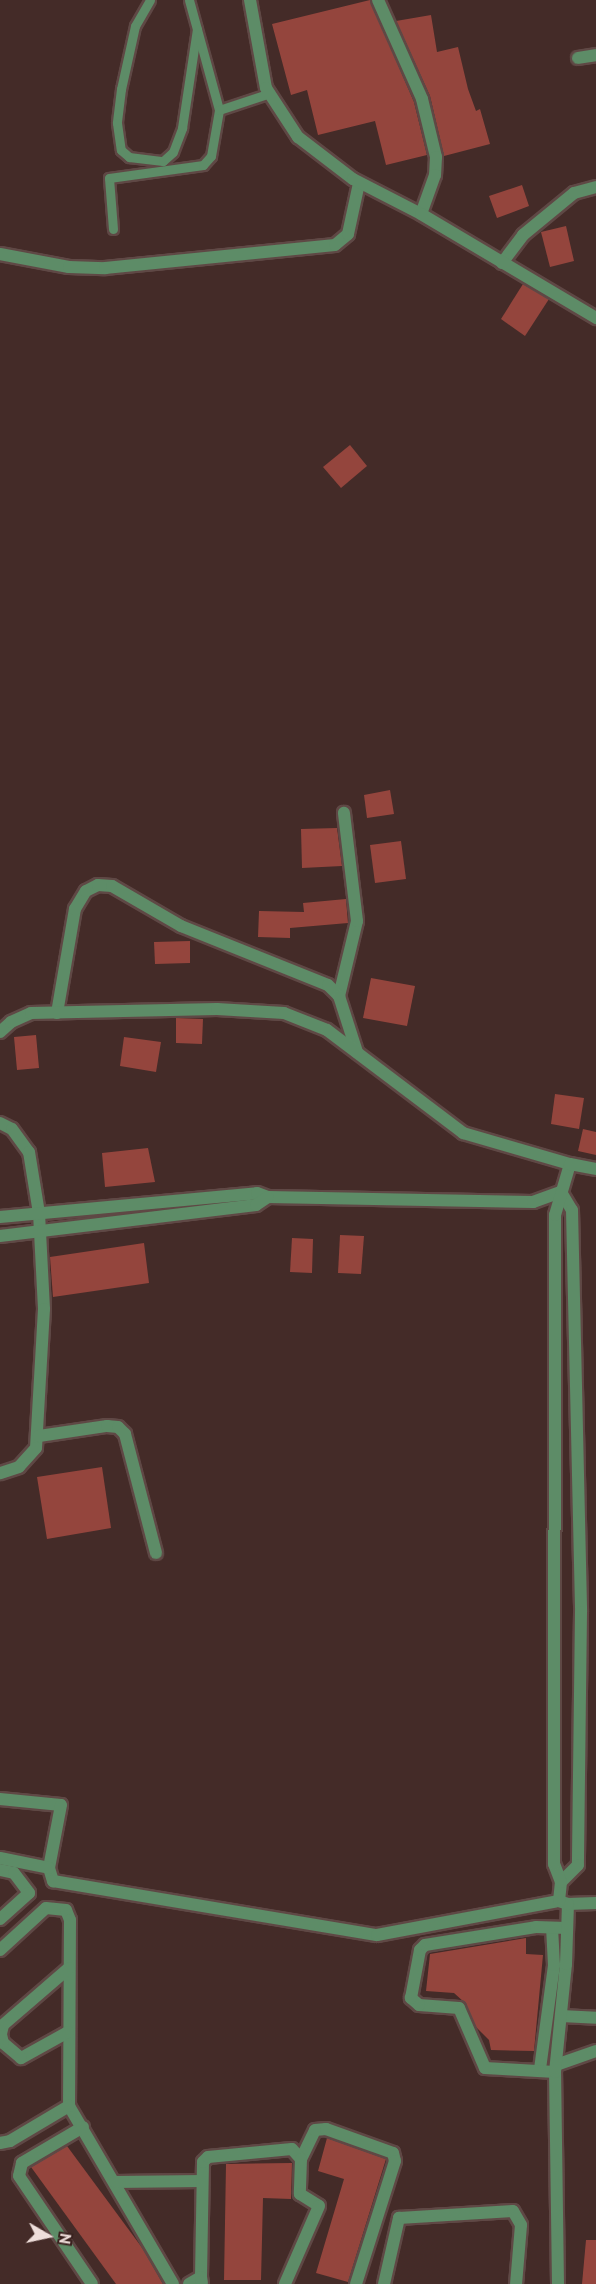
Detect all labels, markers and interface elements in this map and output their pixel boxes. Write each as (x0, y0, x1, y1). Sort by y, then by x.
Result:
north arrow (18, 2206, 78, 2266)
text: N (55, 2232, 76, 2246)

